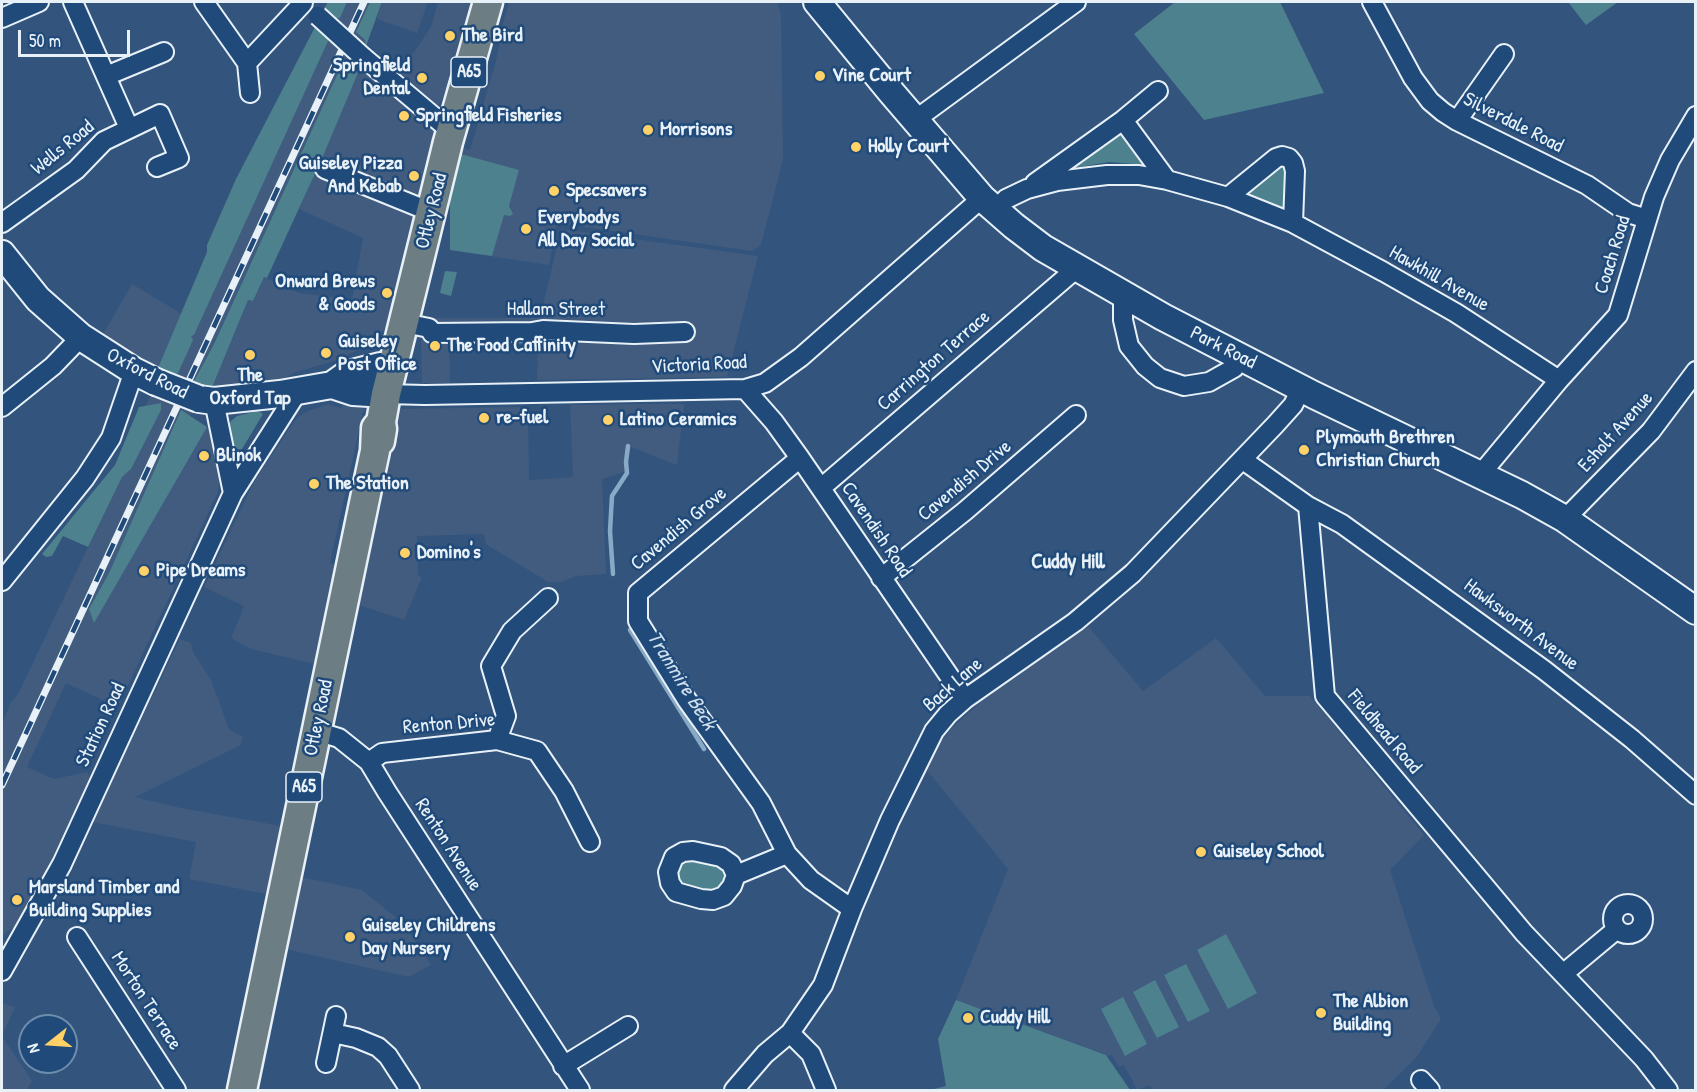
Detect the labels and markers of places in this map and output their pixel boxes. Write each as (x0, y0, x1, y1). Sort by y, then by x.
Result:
place label: The Bird (462, 24, 522, 48)
marker: The Bird (443, 29, 457, 43)
place label: Springfield Dental (333, 54, 410, 101)
place label: Vine Court (832, 64, 911, 88)
marker: Vine Court (813, 69, 827, 83)
marker: Springfield Dental (415, 71, 429, 85)
place label: Springfield Fisheries (416, 104, 561, 128)
marker: Springfield Fisheries (397, 109, 411, 123)
place label: Morrisons (660, 118, 732, 142)
marker: Morrisons (641, 123, 655, 137)
place label: Holly Court (868, 135, 949, 159)
marker: Holly Court (849, 140, 863, 154)
place label: Guiseley Pizza And Kebab (299, 152, 402, 199)
marker: Guiseley Pizza And Kebab (407, 169, 421, 183)
place label: Specsavers (566, 179, 646, 203)
marker: Specsavers (547, 184, 561, 198)
place label: Everybodys All Day Social (538, 206, 634, 253)
marker: Everybodys All Day Social (519, 222, 533, 236)
place label: Onward Brews & Goods (275, 270, 375, 317)
marker: Onward Brews & Goods (380, 286, 394, 300)
place label: Guiseley Post Office (338, 330, 417, 377)
place label: The Food Caffinity (447, 334, 576, 358)
marker: The Food Caffinity (428, 339, 442, 353)
marker: Guiseley Post Office (319, 346, 333, 360)
marker: The Oxford Tap (243, 348, 257, 362)
place label: The Oxford Tap (209, 364, 291, 411)
place label: re-fuel (496, 406, 548, 430)
place label: Latino Ceramics (620, 408, 736, 432)
marker: re-fuel (477, 411, 491, 425)
marker: Latino Ceramics (601, 413, 615, 427)
place label: Plymouth Brethren Christian Church (1316, 426, 1455, 473)
marker: Plymouth Brethren Christian Church (1297, 443, 1311, 457)
place label: Blinok (216, 444, 261, 468)
marker: Blinok (197, 449, 211, 463)
place label: The Station (326, 472, 409, 496)
marker: The Station (307, 477, 321, 491)
place label: Domino's (417, 541, 481, 565)
marker: Domino's (398, 546, 412, 560)
place label: Pipe Dreams (156, 559, 246, 583)
marker: Pipe Dreams (137, 564, 151, 578)
place label: Guiseley School (1213, 840, 1324, 864)
marker: Guiseley School (1194, 845, 1208, 859)
place label: Marsland Timber and Building Supplies (29, 876, 179, 923)
marker: Marsland Timber and Building Supplies (10, 893, 24, 907)
place label: Guiseley Childrens Day Nursery (362, 914, 495, 961)
marker: Guiseley Childrens Day Nursery (343, 930, 357, 944)
place label: The Albion Building (1333, 990, 1408, 1037)
place label: Cuddy Hill (980, 1006, 1050, 1030)
marker: The Albion Building (1314, 1006, 1328, 1020)
marker: Cuddy Hill (961, 1011, 975, 1025)

